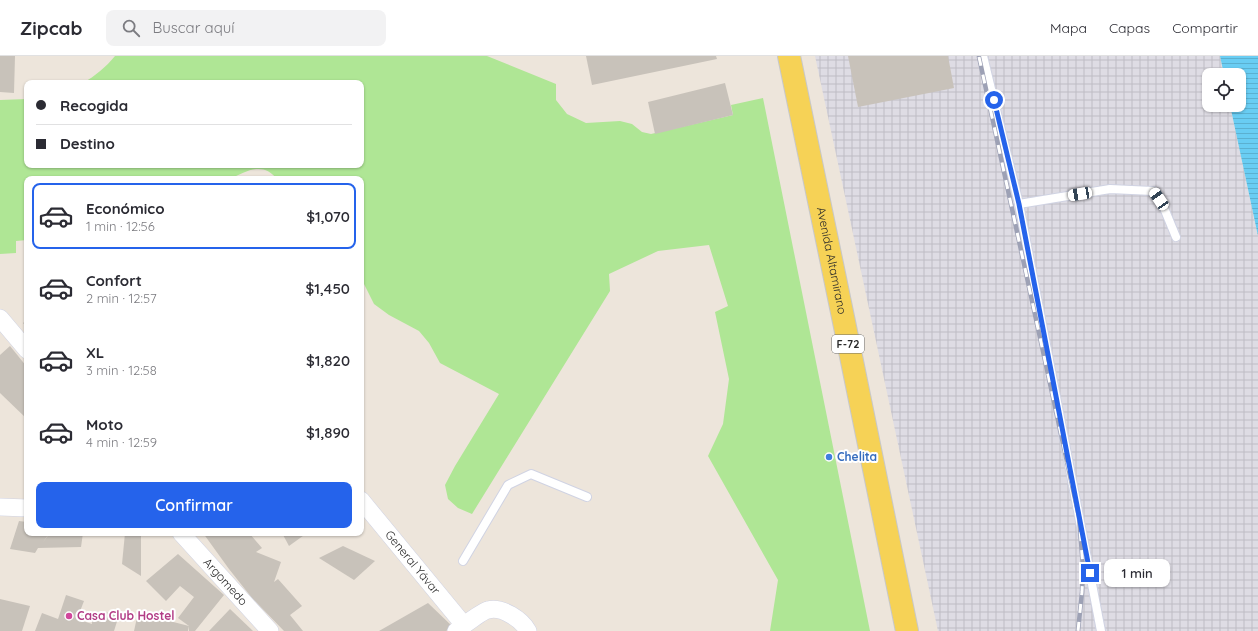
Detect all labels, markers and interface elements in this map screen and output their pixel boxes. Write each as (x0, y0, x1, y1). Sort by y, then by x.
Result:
search box (106, 10, 386, 46)
text: Zipcab (20, 16, 82, 40)
icon: search (120, 17, 142, 39)
text: Buscar aquí (152, 18, 234, 37)
text: Mapa (1050, 19, 1087, 37)
text: Capas (1109, 19, 1150, 37)
text: Compartir (1172, 19, 1238, 37)
map controls (1202, 68, 1246, 112)
button: locate (1202, 68, 1246, 112)
route start (985, 91, 1003, 109)
text: Recogida (60, 96, 128, 115)
text: Destino (60, 134, 115, 153)
car (1067, 186, 1093, 202)
car (1147, 186, 1171, 212)
icon: car (38, 198, 74, 234)
text: Económico (86, 199, 165, 218)
street label: Avenida Altamirano (814, 205, 850, 316)
text: $1,070 (306, 207, 350, 226)
text: 1 min · 12:56 (86, 218, 155, 234)
icon: car (38, 270, 74, 306)
text: Confort (86, 271, 142, 290)
text: $1,450 (306, 279, 350, 298)
text: 2 min · 12:57 (86, 290, 157, 306)
road number: F-72 (832, 335, 864, 353)
icon: car (38, 342, 74, 378)
text: XL (86, 343, 104, 362)
text: $1,820 (306, 351, 350, 370)
text: 3 min · 12:58 (86, 362, 157, 378)
icon: car (38, 414, 74, 450)
text: Moto (86, 415, 123, 434)
text: $1,890 (306, 423, 350, 442)
text: 4 min · 12:59 (86, 434, 157, 450)
place label: Chelita (837, 449, 877, 464)
marker: Chelita (824, 452, 834, 462)
button: Confirmar (36, 482, 352, 528)
street label: General Yávar (382, 527, 444, 597)
street label: Argomedo (200, 555, 251, 608)
callout: 1 min (1104, 559, 1170, 587)
route end (1081, 564, 1099, 582)
text: 1 min (1121, 565, 1153, 581)
place label: Casa Club Hostel (77, 608, 175, 623)
marker: Casa Club Hostel (64, 611, 74, 621)

